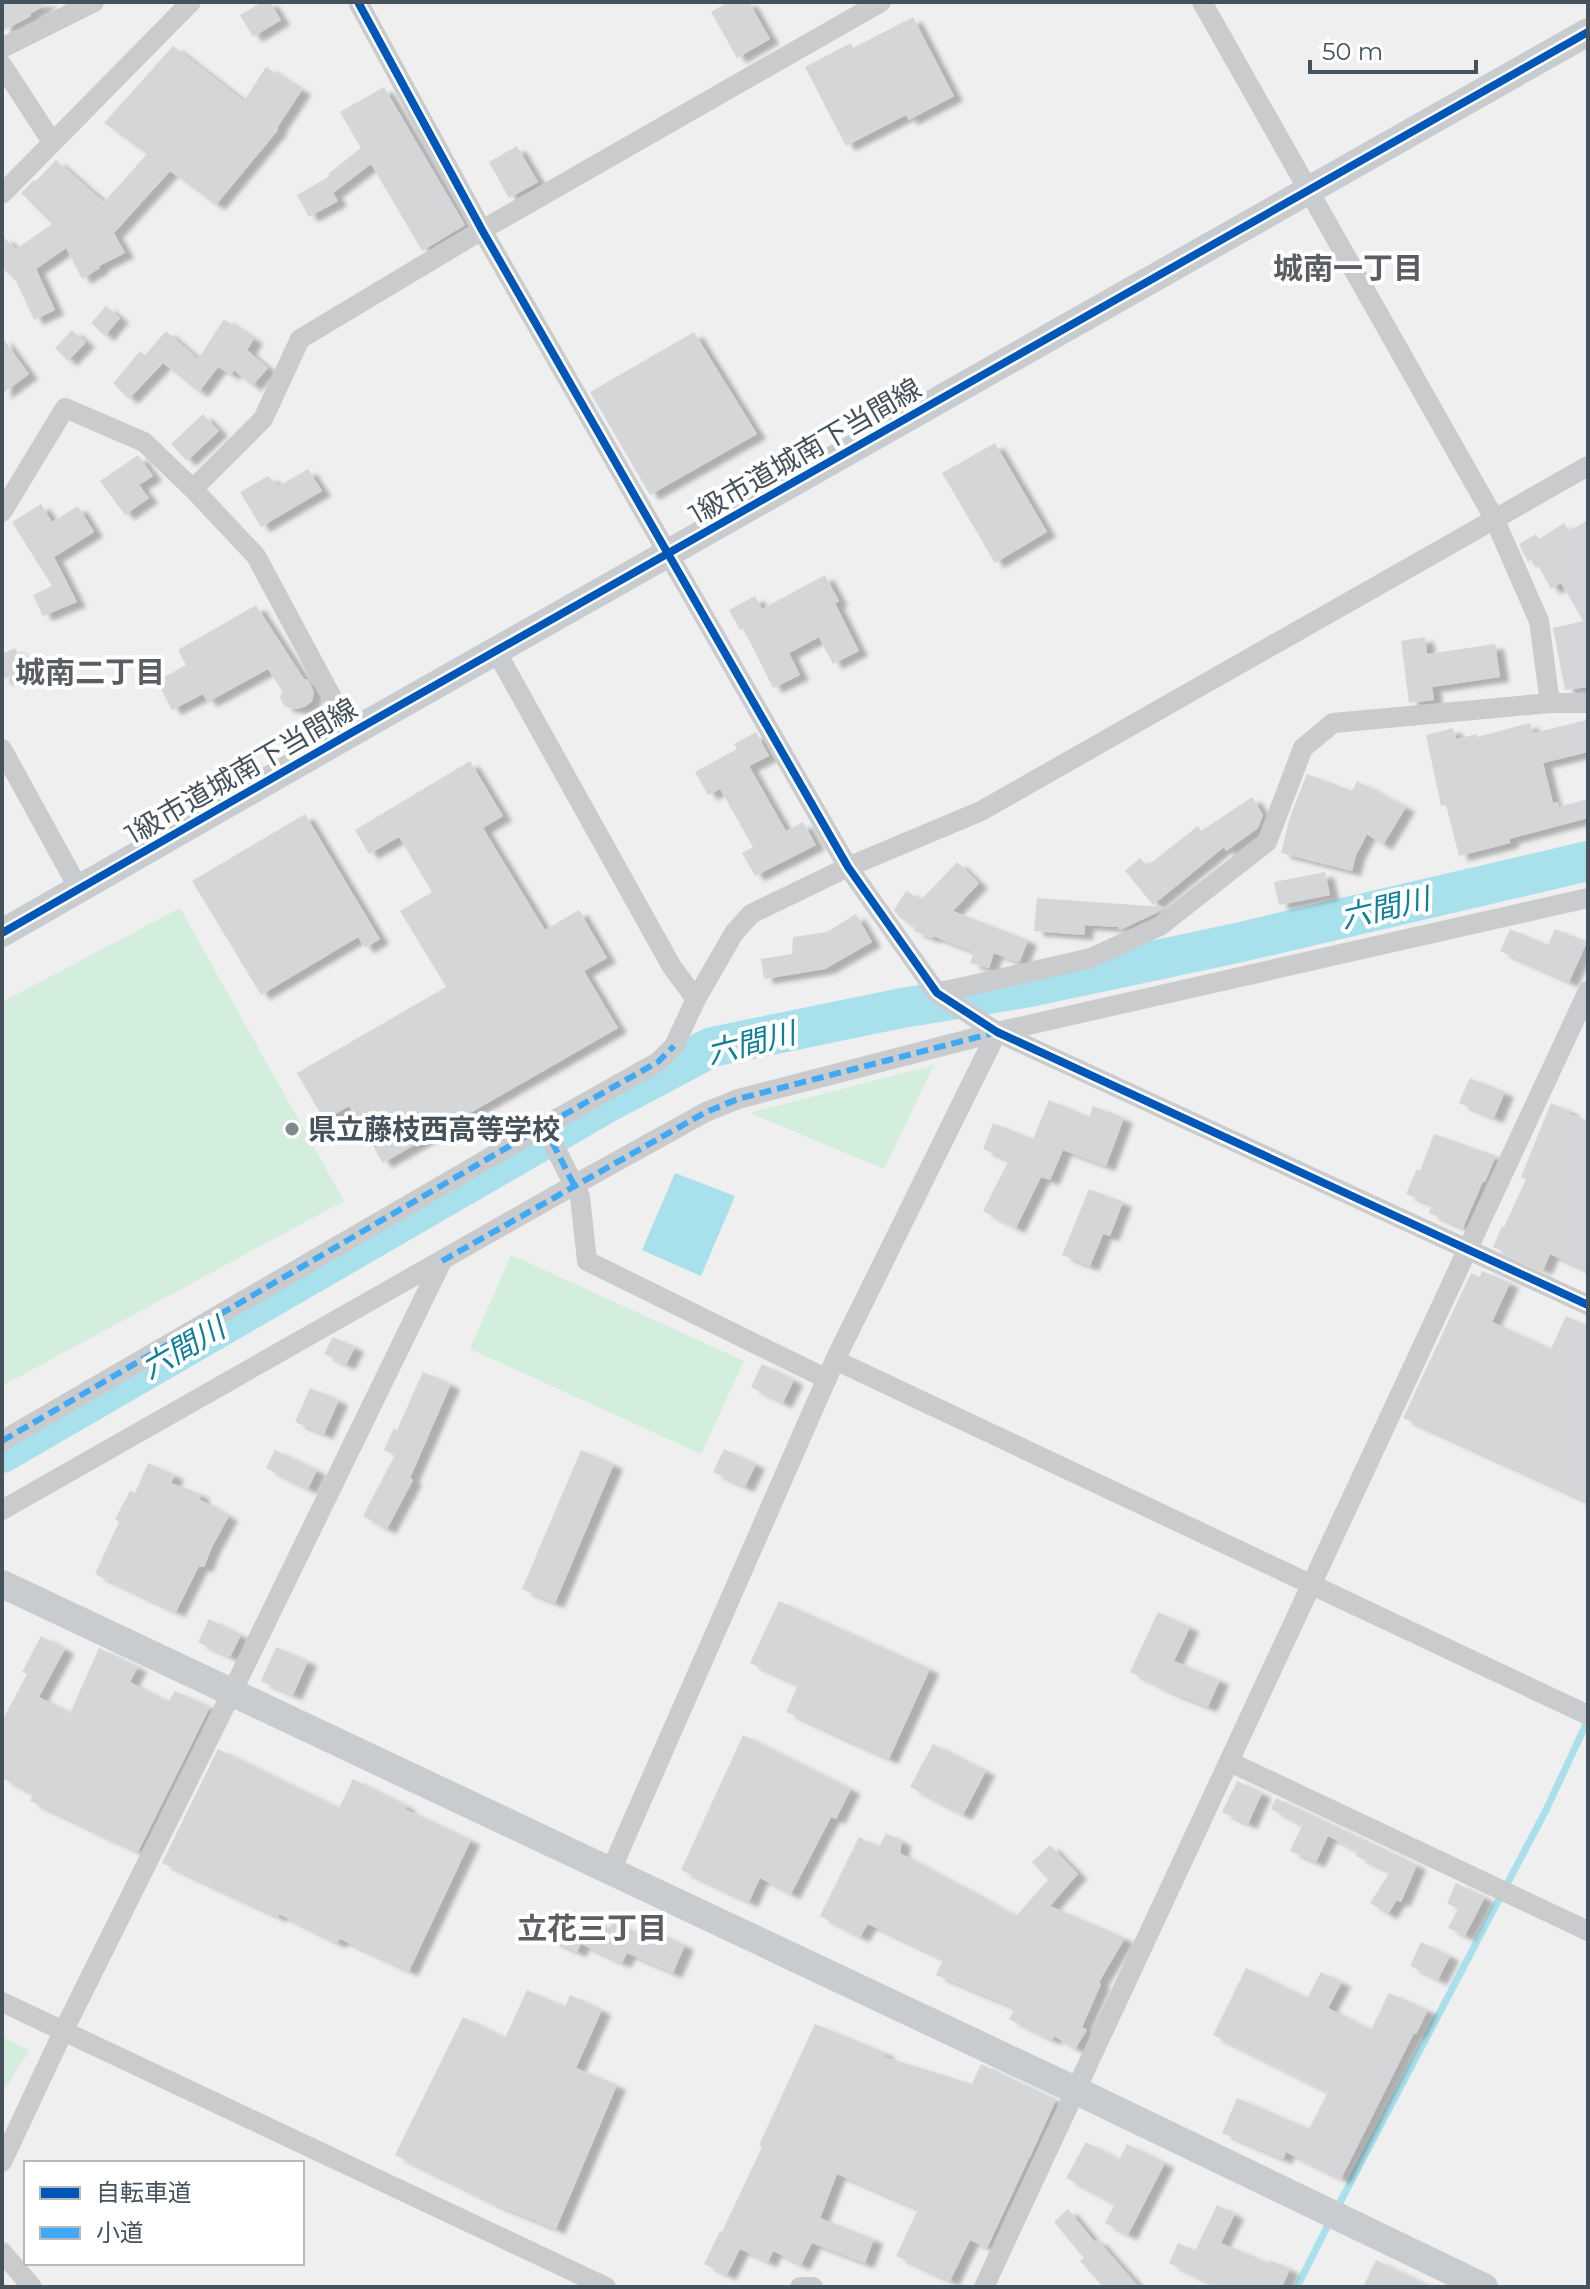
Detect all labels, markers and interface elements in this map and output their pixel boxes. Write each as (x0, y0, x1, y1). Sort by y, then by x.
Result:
scale bar (1310, 24, 1476, 74)
text: 50 m (1322, 37, 1383, 66)
district label: 城南一丁目 (1273, 250, 1423, 287)
street label: 1級市道城南下当間線 (683, 371, 927, 531)
district label: 城南二丁目 (15, 654, 165, 691)
street label: 1級市道城南下当間線 (119, 691, 363, 851)
water label: 六間川 (1337, 879, 1436, 936)
water label: 六間川 (703, 1013, 802, 1072)
place label: 県立藤枝西高等学校 (308, 1112, 560, 1146)
marker: 県立藤枝西高等学校 (283, 1120, 301, 1138)
water label: 六間川 (135, 1308, 234, 1387)
district label: 立花三丁目 (517, 1910, 667, 1947)
legend (24, 2161, 304, 2265)
text: 自転車道 (96, 2178, 192, 2207)
text: 小道 (96, 2218, 144, 2247)

